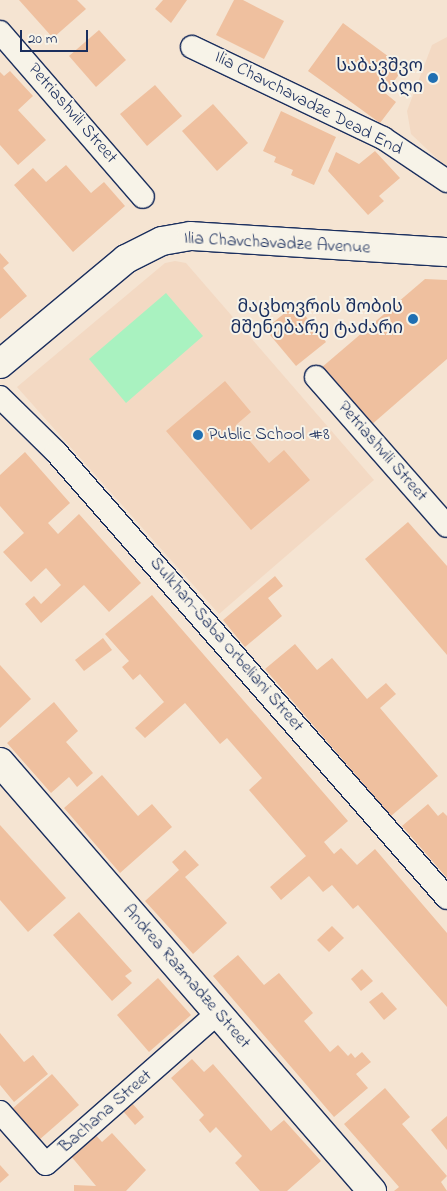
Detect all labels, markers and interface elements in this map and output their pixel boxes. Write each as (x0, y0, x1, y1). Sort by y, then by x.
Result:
scale bar (22, 20, 90, 52)
text: 20 m (28, 28, 57, 50)
street label: Ilia Chavchavadze Dead End (210, 47, 406, 161)
place label: საბავშვო ბაღი (336, 57, 423, 100)
street label: Petriashvili Street (23, 59, 121, 169)
marker: საბავშვო ბაღი (427, 72, 439, 84)
street label: Ilia Chavchavadze Avenue (183, 228, 371, 260)
place label: მაცხოვრის შობის მშენებარე ტაძარი (231, 298, 403, 340)
marker: მაცხოვრის შობის მშენებარე ტაძარი (407, 313, 419, 325)
street label: Petriashvili Street (333, 397, 431, 507)
place label: Public School #8 (208, 424, 330, 446)
marker: Public School #8 (192, 429, 204, 441)
street label: Sulkhan-Saba Orbeliani Street (144, 553, 308, 737)
street label: Andrea Razmadze Street (117, 900, 255, 1054)
street label: Bachana Street (55, 1066, 157, 1158)

